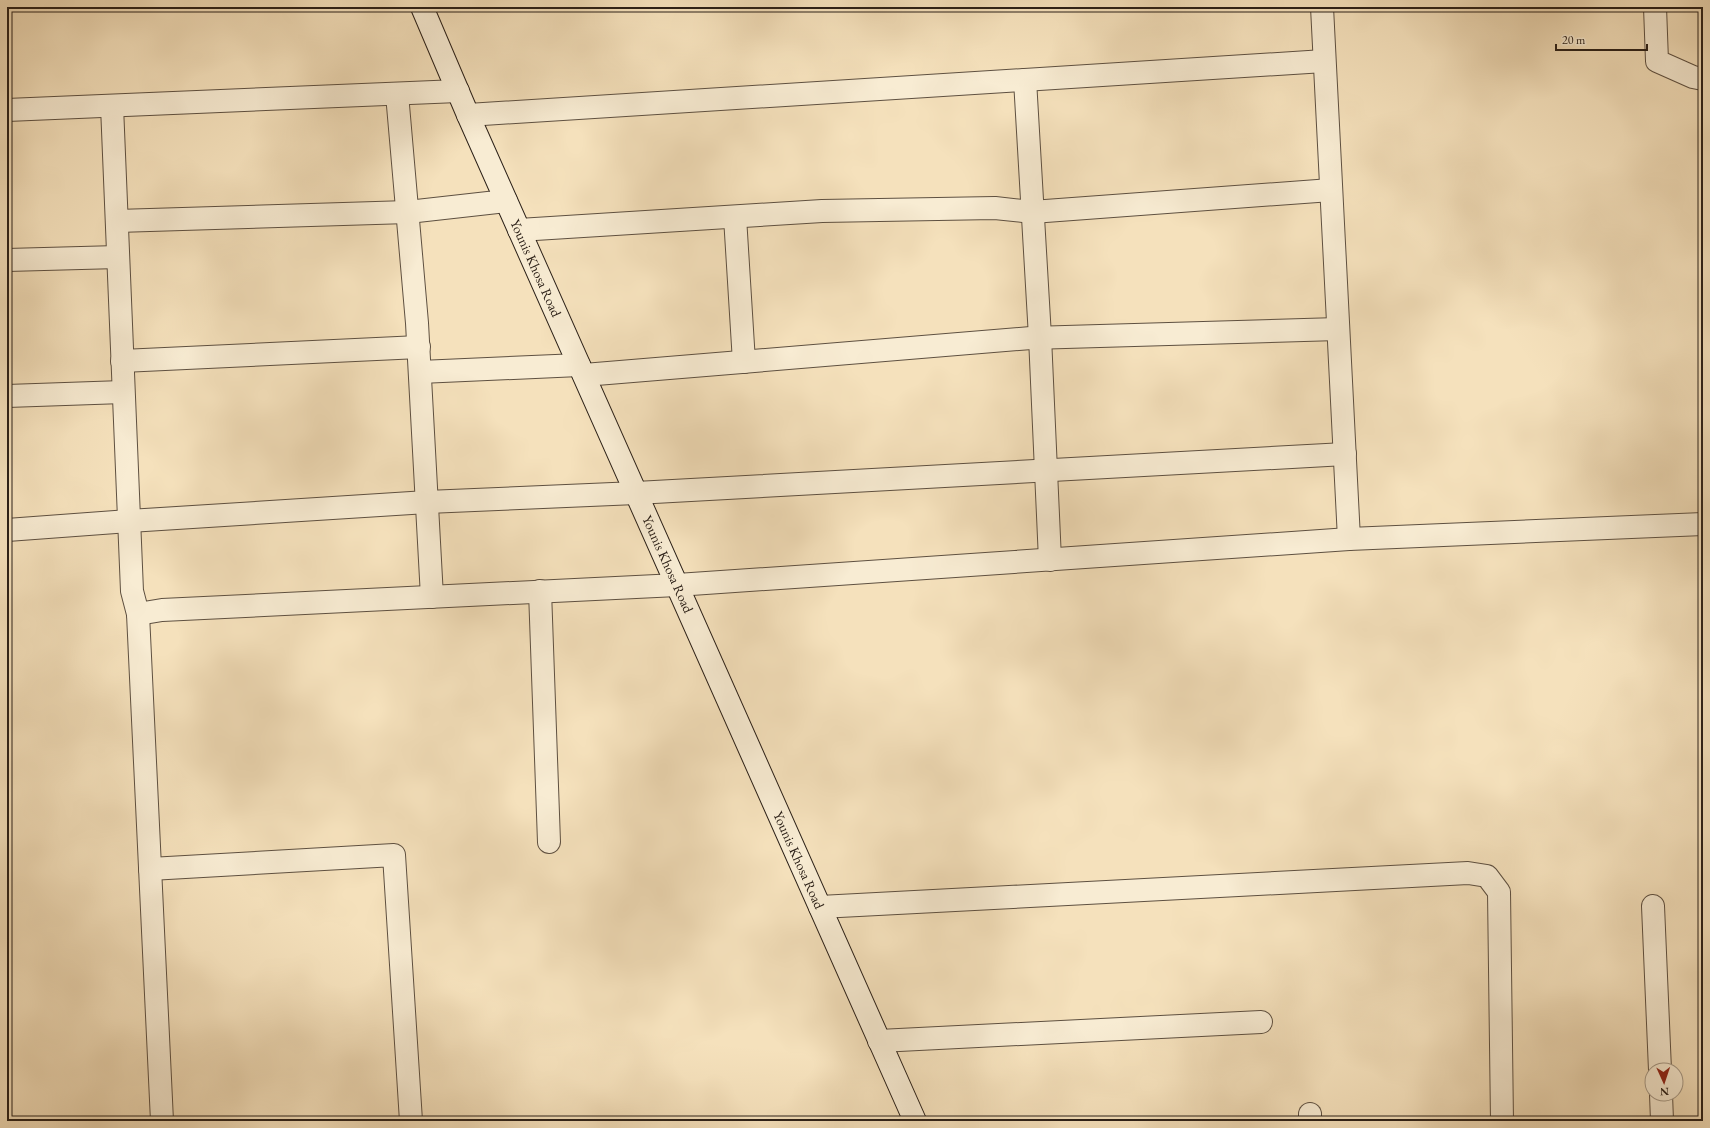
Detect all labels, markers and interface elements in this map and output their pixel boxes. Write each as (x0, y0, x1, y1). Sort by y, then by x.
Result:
scale bar (1556, 26, 1647, 52)
text: 20 m (1562, 32, 1586, 48)
street label: Younis Khosa Road (506, 216, 566, 320)
street label: Younis Khosa Road (638, 512, 698, 616)
street label: Younis Khosa Road (769, 808, 829, 912)
north arrow (1644, 1062, 1684, 1102)
text: N (1660, 1085, 1669, 1099)

